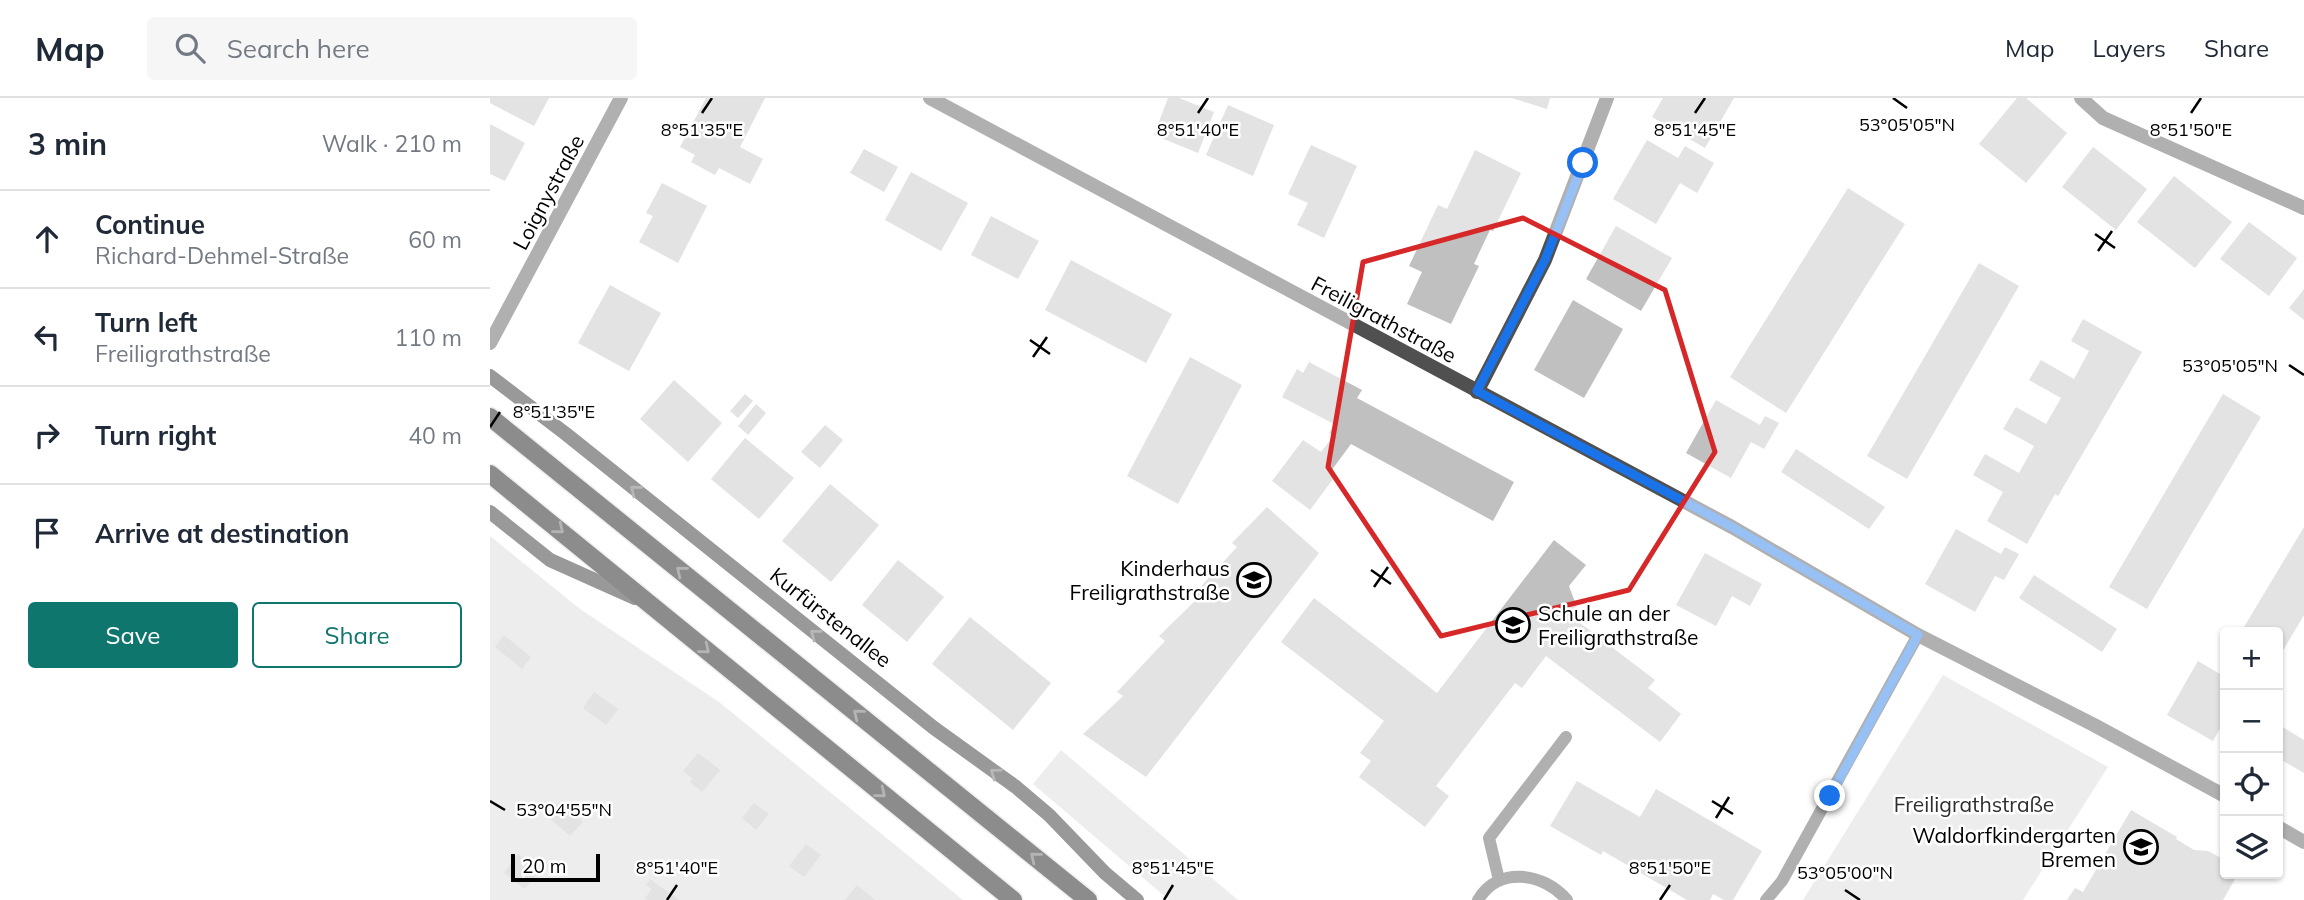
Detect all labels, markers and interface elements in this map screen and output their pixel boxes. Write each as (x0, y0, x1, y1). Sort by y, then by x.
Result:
search box (147, 17, 637, 80)
text: Map (35, 28, 105, 69)
icon: search (171, 29, 209, 67)
text: Search here (227, 32, 370, 65)
text: Map (2005, 33, 2054, 63)
text: Layers (2092, 33, 2166, 63)
text: Share (2204, 33, 2269, 63)
text: 53°05'05"N (1859, 113, 1955, 136)
text: 8°51'35"E (661, 118, 743, 141)
text: 8°51'40"E (1157, 118, 1239, 141)
text: 8°51'45"E (1654, 118, 1736, 141)
text: 8°51'50"E (2150, 118, 2232, 141)
text: 3 min (28, 125, 107, 163)
text: Walk · 210 m (322, 129, 462, 158)
street label: Loignystraße (507, 130, 589, 254)
route start (1567, 147, 1598, 178)
text: Continue (95, 208, 205, 241)
icon: ahead (28, 220, 66, 258)
text: 60 m (408, 225, 462, 254)
text: Richard-Dehmel-Straße (95, 241, 349, 270)
street label: Freiligrathstraße (1307, 270, 1461, 368)
text: Turn left (95, 306, 197, 339)
icon: left (28, 318, 66, 356)
text: 110 m (394, 323, 462, 352)
text: Freiligrathstraße (95, 339, 271, 368)
text: 53°05'05"N (2182, 354, 2278, 377)
text: 8°51'35"E (513, 400, 595, 423)
icon: right (28, 416, 66, 454)
text: Turn right (95, 419, 216, 452)
text: 40 m (408, 421, 462, 450)
one-way arrow (630, 485, 642, 498)
icon: arrive (28, 514, 66, 552)
text: Arrive at destination (95, 517, 350, 550)
one-way arrow (551, 521, 563, 534)
place label: Kinderhaus Freiligrathstraße (1070, 555, 1230, 605)
school or university icon: Kinderhaus Freiligrathstraße (1235, 561, 1273, 599)
street label: Kurfürstenallee (765, 562, 897, 672)
one-way arrow (677, 566, 689, 579)
place label: Schule an der Freiligrathstraße (1538, 600, 1698, 650)
button: Save (28, 602, 238, 668)
button: Share (252, 602, 462, 668)
school or university icon: Schule an der Freiligrathstraße (1494, 606, 1532, 644)
map controls (2220, 627, 2283, 879)
button: + (2220, 627, 2283, 690)
one-way arrow (810, 630, 823, 643)
one-way arrow (697, 641, 710, 653)
button: − (2220, 690, 2283, 753)
one-way arrow (853, 710, 866, 722)
button: locate (2220, 753, 2283, 816)
one-way arrow (990, 768, 1003, 781)
route end (1814, 780, 1845, 811)
one-way arrow (873, 785, 886, 797)
park label: Freiligrathstraße (1894, 791, 2054, 817)
text: 53°04'55"N (516, 798, 612, 821)
button: layers (2220, 816, 2283, 879)
place label: Waldorfkindergarten Bremen (1912, 822, 2116, 872)
school or university icon: Waldorfkindergarten Bremen (2122, 828, 2160, 866)
scale bar (511, 851, 600, 883)
one-way arrow (1030, 853, 1043, 865)
text: 20 m (522, 854, 566, 878)
text: 8°51'40"E (636, 856, 718, 879)
text: 8°51'45"E (1132, 856, 1214, 879)
text: 8°51'50"E (1629, 856, 1711, 879)
text: 53°05'00"N (1797, 861, 1893, 884)

